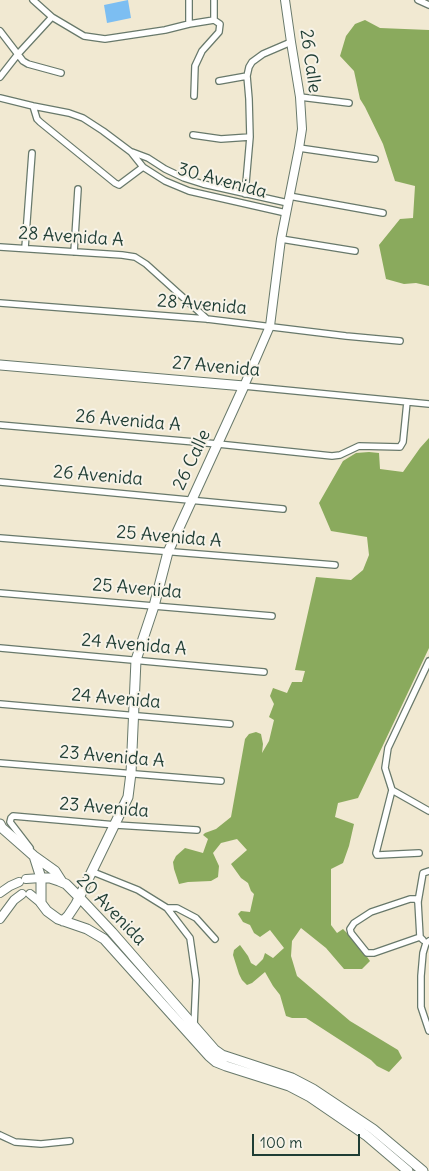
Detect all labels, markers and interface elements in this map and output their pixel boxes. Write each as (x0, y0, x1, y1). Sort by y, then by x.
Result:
street label: 26 Calle (295, 28, 325, 94)
street label: 30 Avenida (175, 159, 269, 203)
street label: 28 Avenida A (18, 223, 124, 251)
street label: 28 Avenida (156, 290, 248, 320)
street label: 27 Avenida (171, 352, 261, 382)
street label: 26 Avenida A (74, 406, 182, 436)
street label: 26 Calle (169, 426, 215, 494)
street label: 26 Avenida (52, 461, 144, 491)
street label: 25 Avenida A (115, 522, 223, 552)
street label: 25 Avenida (91, 574, 183, 604)
street label: 24 Avenida A (81, 630, 187, 660)
street label: 24 Avenida (70, 684, 162, 714)
street label: 23 Avenida A (59, 742, 165, 772)
street label: 23 Avenida (58, 793, 150, 823)
street label: 20 Avenida (72, 870, 150, 950)
scale bar (254, 1124, 362, 1156)
text: 100 m (260, 1133, 302, 1152)

